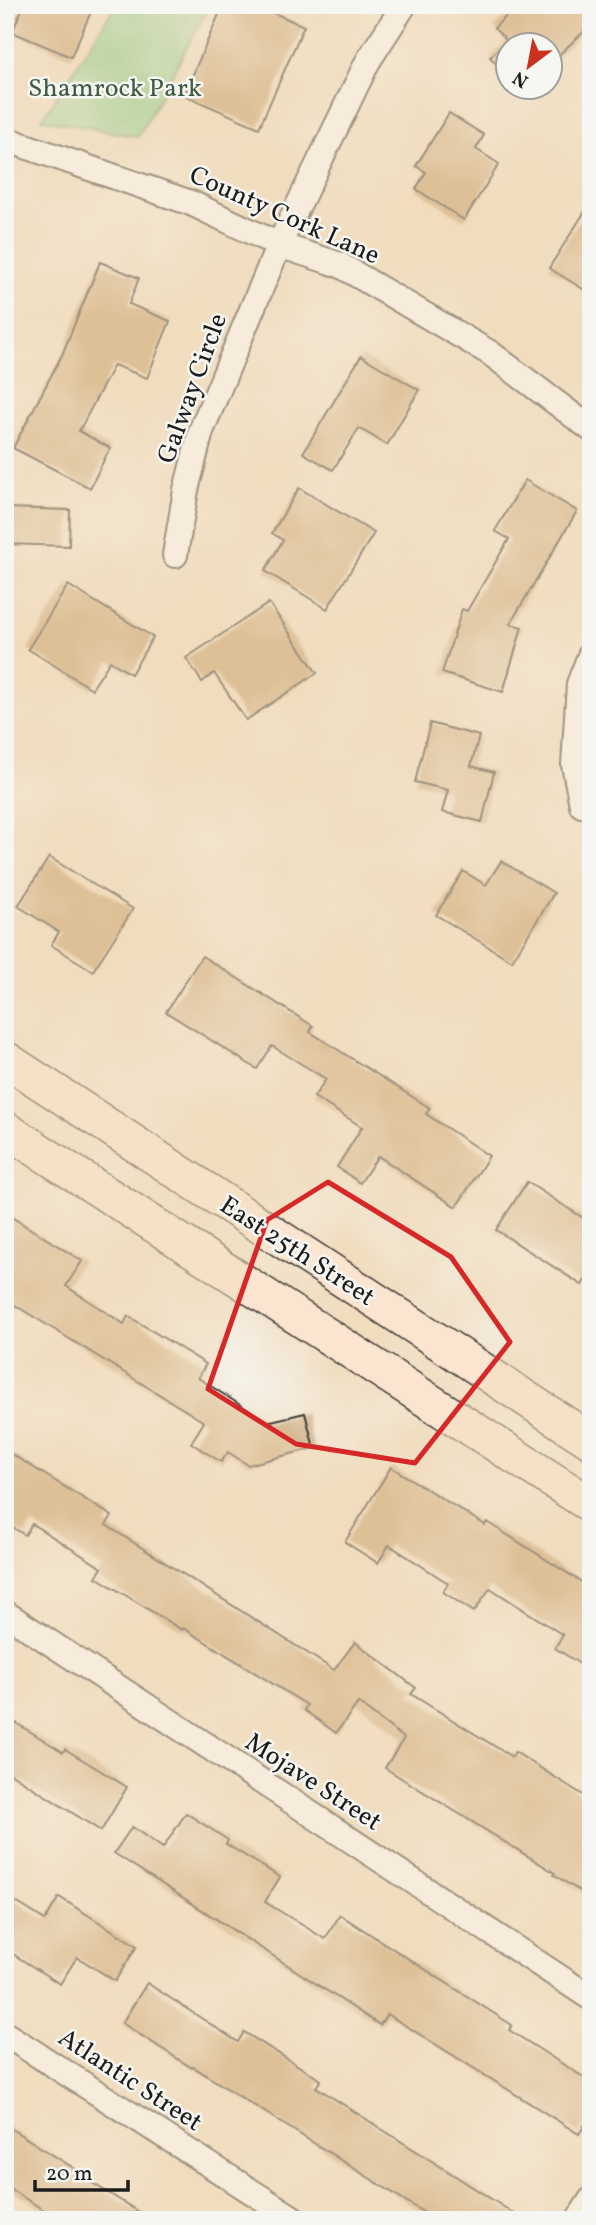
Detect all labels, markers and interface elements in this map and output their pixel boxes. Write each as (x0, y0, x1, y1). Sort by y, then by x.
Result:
north arrow (494, 32, 564, 102)
text: N (508, 64, 534, 93)
park label: Shamrock Park (28, 71, 202, 107)
street label: County Cork Lane (183, 158, 385, 274)
street label: Galway Circle (149, 309, 237, 469)
street label: East 25th Street (212, 1188, 382, 1315)
street label: Mojave Street (238, 1725, 388, 1840)
street label: Atlantic Street (51, 2021, 209, 2141)
scale bar (35, 2148, 128, 2192)
text: 20 m (46, 2160, 92, 2189)

